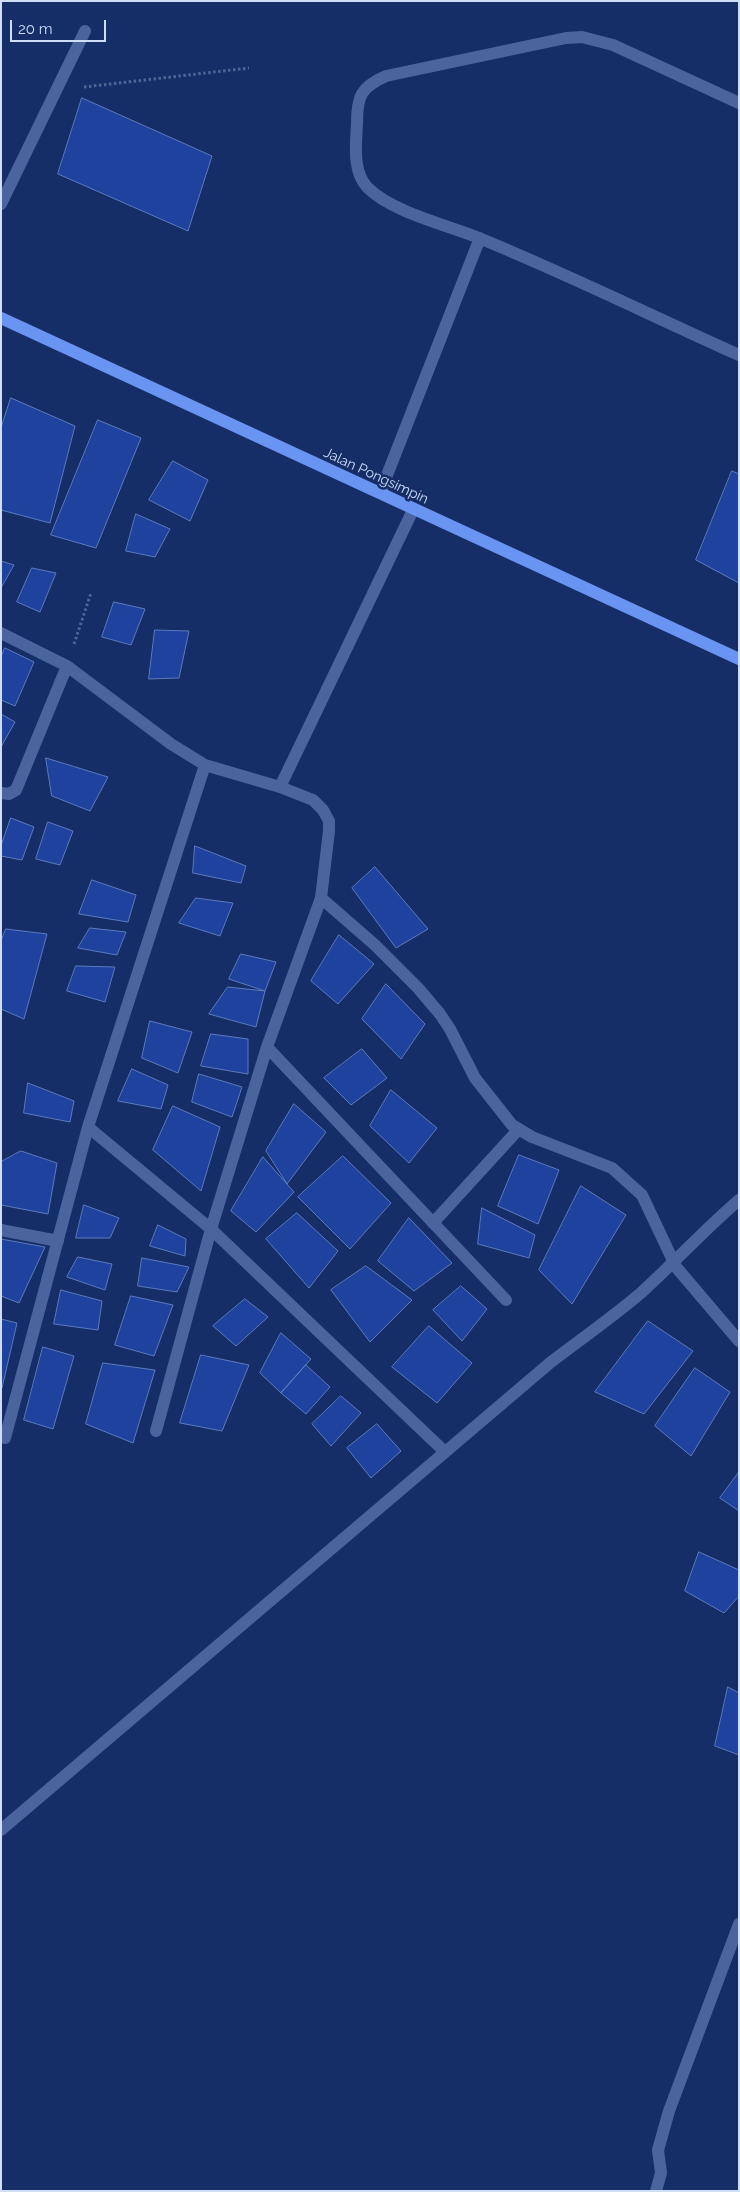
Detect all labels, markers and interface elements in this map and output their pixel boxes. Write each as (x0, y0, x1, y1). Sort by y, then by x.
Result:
scale bar (12, 10, 109, 42)
text: 20 m (18, 20, 53, 38)
street label: Jalan Pongsimpin (321, 444, 431, 508)

